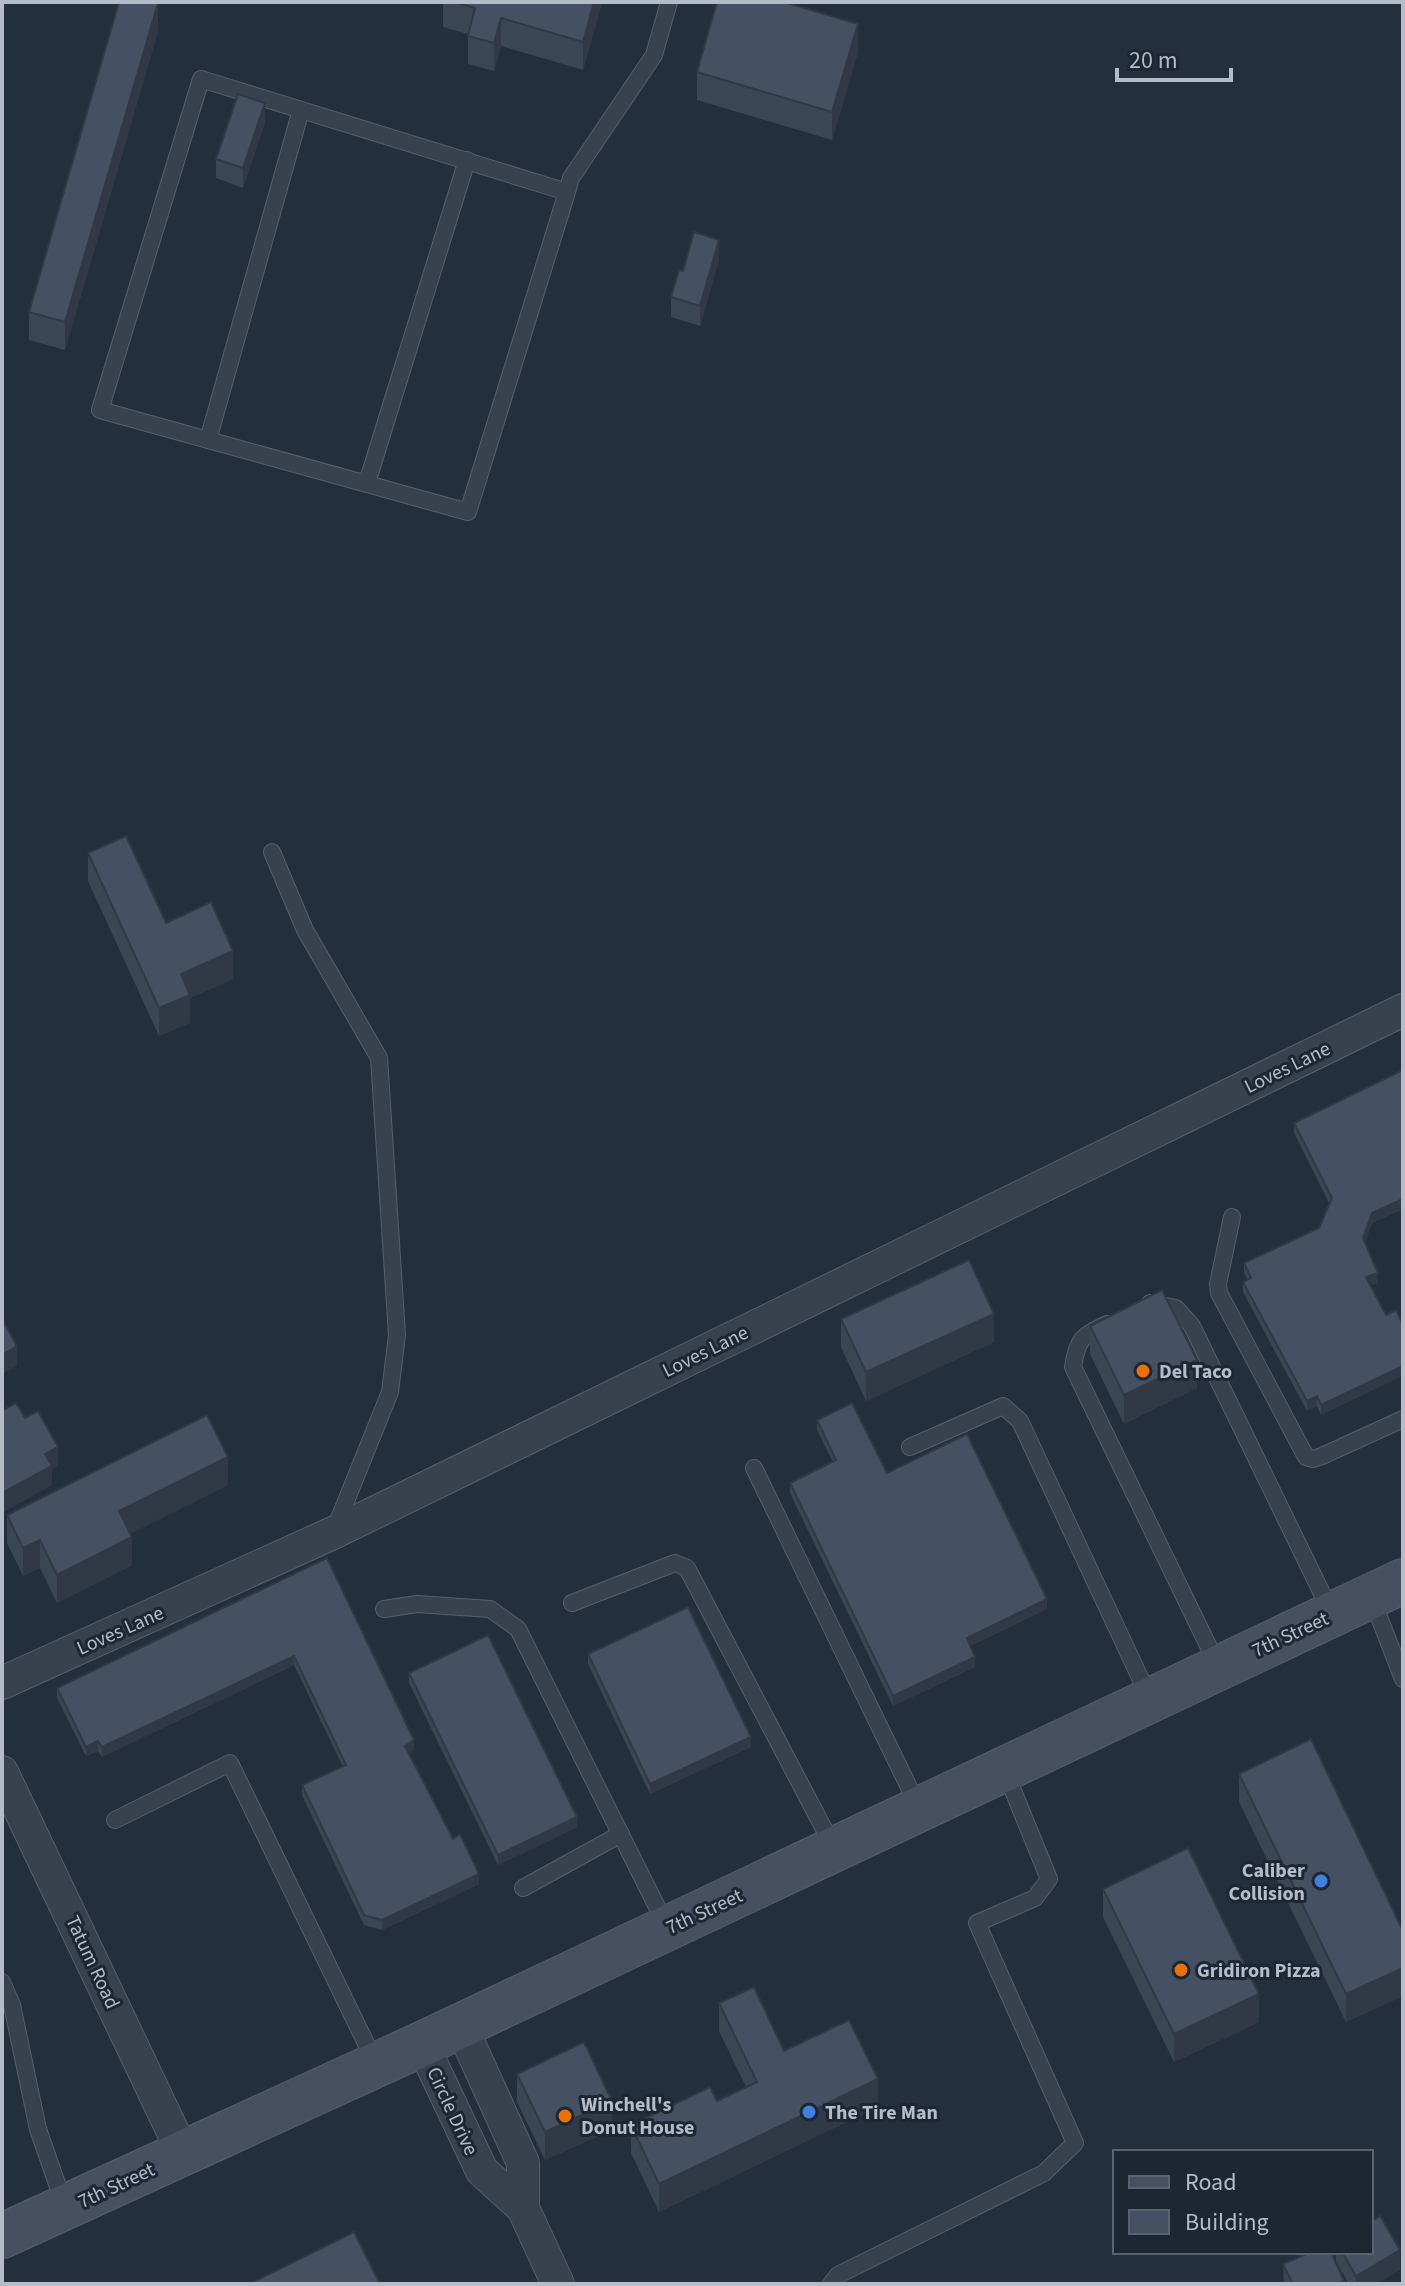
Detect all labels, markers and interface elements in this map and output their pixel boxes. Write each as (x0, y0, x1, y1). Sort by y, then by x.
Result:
scale bar (1117, 32, 1231, 82)
text: 20 m (1129, 43, 1178, 78)
street label: Loves Lane (1240, 1035, 1335, 1101)
street label: Loves Lane (658, 1319, 753, 1385)
place label: Del Taco (1159, 1358, 1232, 1386)
marker: Del Taco (1134, 1362, 1152, 1380)
street label: Loves Lane (72, 1599, 168, 1663)
street label: 7th Street (1247, 1605, 1334, 1665)
place label: Caliber Collision (1228, 1857, 1305, 1908)
marker: Caliber Collision (1312, 1872, 1330, 1890)
street label: 7th Street (661, 1882, 748, 1942)
street label: Tatum Road (58, 1911, 126, 2014)
place label: Gridiron Pizza (1197, 1957, 1321, 1985)
marker: Gridiron Pizza (1172, 1961, 1190, 1979)
street label: Circle Drive (419, 2063, 485, 2160)
place label: Winchell's Donut House (581, 2091, 694, 2142)
place label: The Tire Man (825, 2099, 938, 2127)
marker: The Tire Man (800, 2103, 818, 2121)
marker: Winchell's Donut House (556, 2107, 574, 2125)
legend (1113, 2150, 1373, 2254)
street label: 7th Street (73, 2156, 160, 2216)
text: Road (1185, 2165, 1237, 2200)
text: Building (1185, 2205, 1269, 2240)

